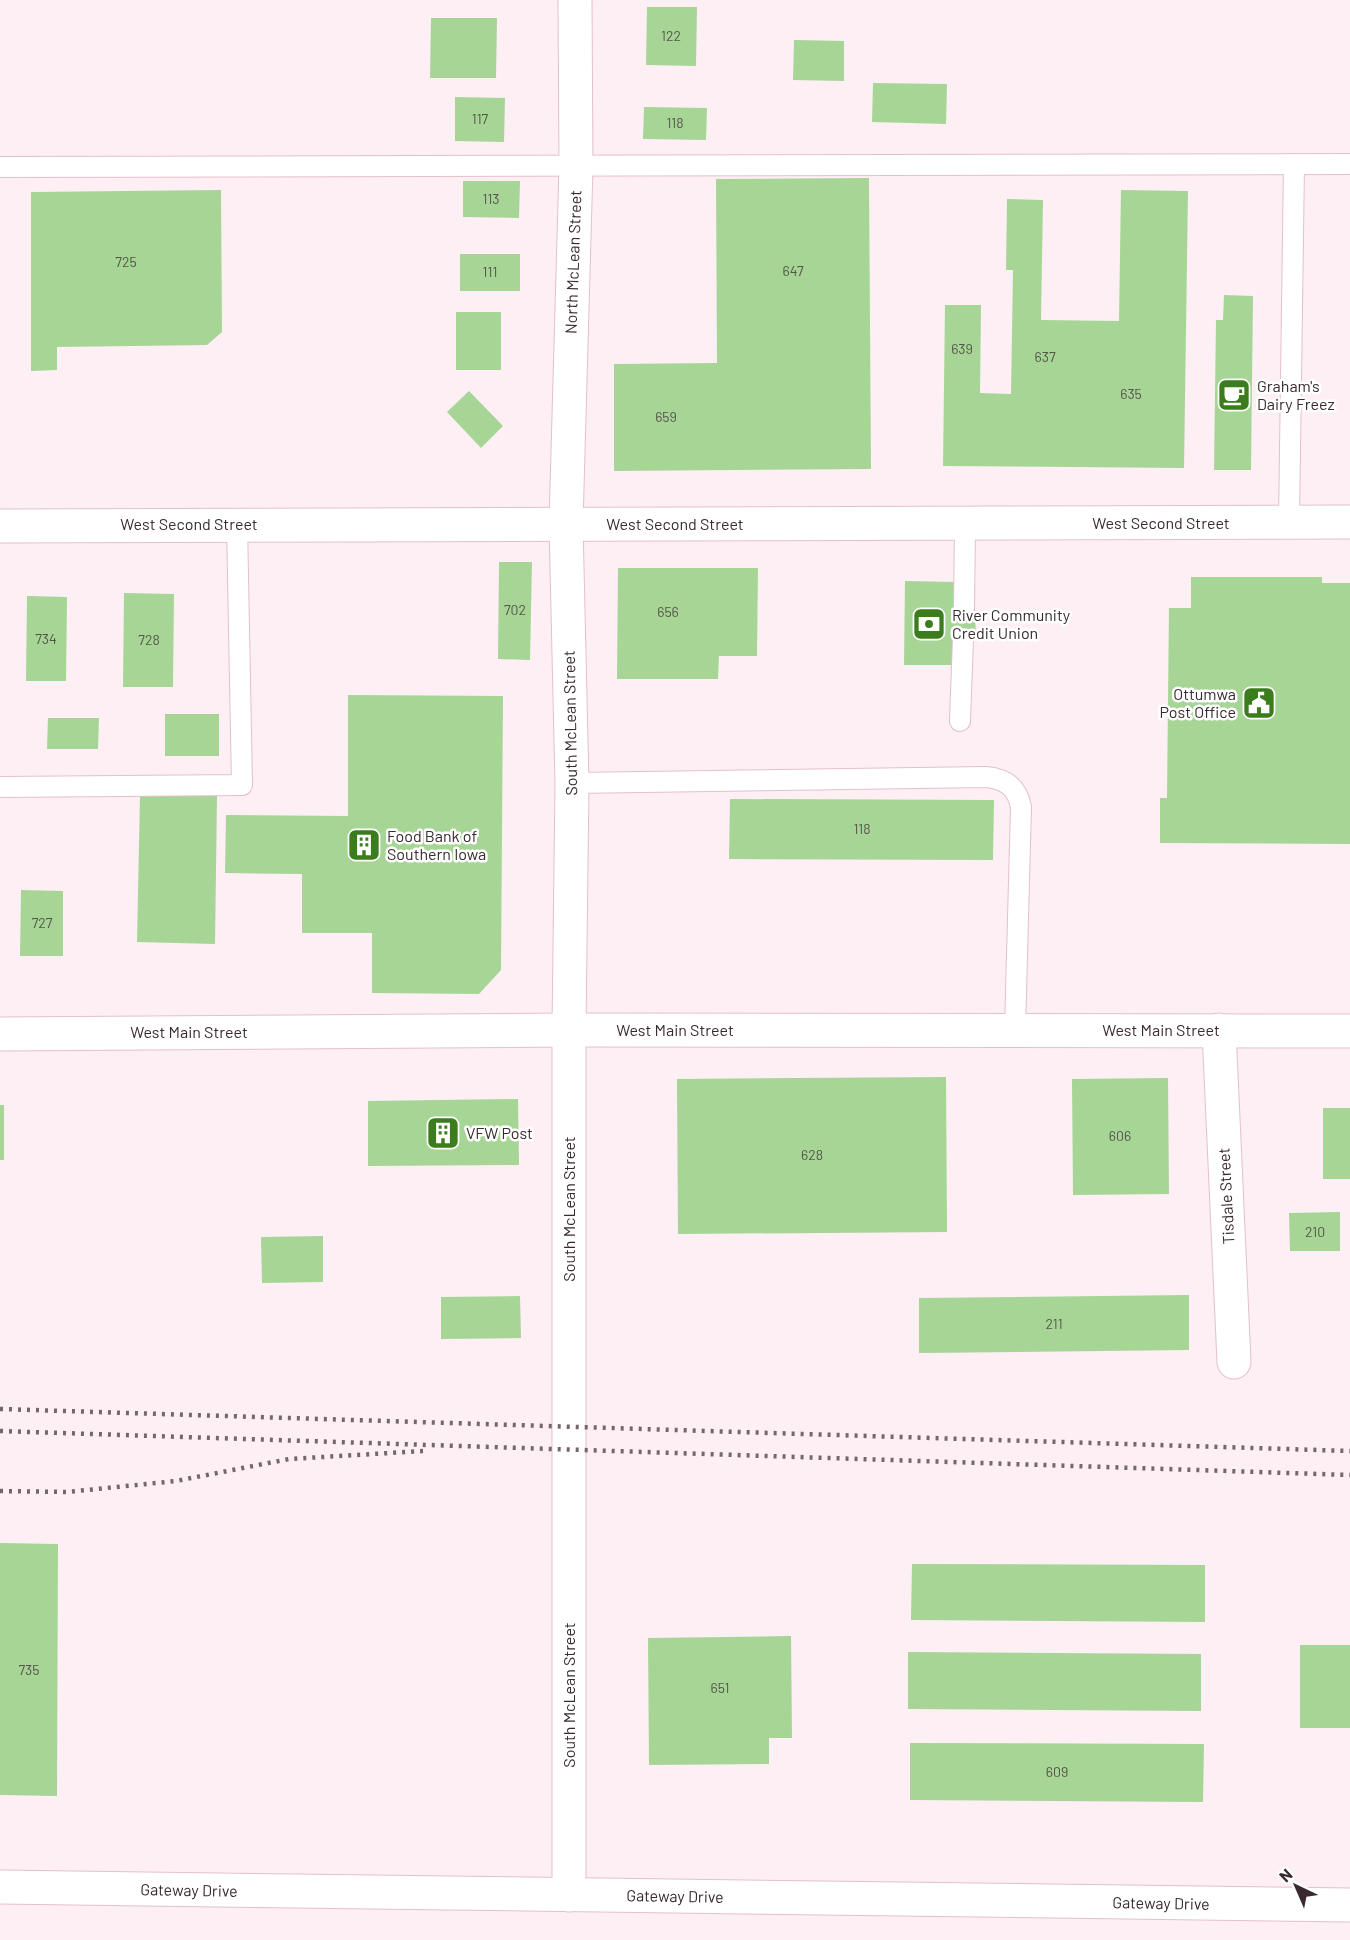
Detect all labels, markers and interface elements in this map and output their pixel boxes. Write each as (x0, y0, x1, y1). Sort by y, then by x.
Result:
house number: 122 (661, 27, 681, 44)
house number: 117 (472, 110, 489, 127)
house number: 118 (666, 114, 684, 131)
house number: 113 (482, 190, 500, 207)
street label: North McLean Street (560, 190, 585, 334)
house number: 725 (115, 253, 137, 270)
house number: 647 (782, 262, 804, 279)
house number: 111 (483, 263, 497, 280)
house number: 639 (951, 340, 973, 357)
house number: 637 (1034, 348, 1056, 365)
place label: Graham's Dairy Freez (1257, 376, 1335, 413)
cafe icon: Graham's Dairy Freez (1216, 377, 1252, 413)
house number: 635 (1120, 385, 1142, 402)
house number: 659 (655, 408, 677, 425)
street label: West Second Street (1092, 513, 1230, 532)
street label: West Second Street (120, 514, 258, 533)
street label: West Second Street (606, 514, 744, 533)
house number: 702 (504, 601, 526, 618)
house number: 656 (657, 603, 679, 620)
place label: River Community Credit Union (952, 605, 1071, 642)
bank icon: River Community Credit Union (911, 606, 947, 642)
house number: 734 (35, 630, 57, 647)
house number: 728 (138, 631, 160, 648)
street label: South McLean Street (559, 650, 580, 796)
place label: Ottumwa Post Office (1160, 684, 1236, 721)
public building icon: Ottumwa Post Office (1241, 685, 1277, 721)
house number: 118 (853, 820, 871, 837)
place label: Food Bank of Southern Iowa (387, 826, 486, 863)
building icon: Food Bank of Southern Iowa (346, 827, 382, 863)
house number: 727 (32, 914, 53, 931)
street label: West Main Street (616, 1020, 734, 1039)
street label: West Main Street (1102, 1020, 1220, 1039)
street label: West Main Street (130, 1022, 248, 1041)
building icon: VFW Post (425, 1115, 461, 1151)
place label: VFW Post (466, 1123, 533, 1142)
house number: 606 (1109, 1127, 1131, 1144)
street label: South McLean Street (559, 1136, 578, 1282)
house number: 628 (801, 1146, 823, 1163)
street label: Tisdale Street (1213, 1147, 1238, 1245)
house number: 210 (1305, 1223, 1325, 1240)
house number: 211 (1045, 1315, 1063, 1332)
street label: South McLean Street (559, 1622, 578, 1768)
house number: 735 (18, 1661, 40, 1678)
house number: 651 (711, 1679, 729, 1696)
house number: 609 (1046, 1763, 1068, 1780)
north arrow (1266, 1856, 1326, 1916)
text: N (1275, 1864, 1296, 1885)
street label: Gateway Drive (140, 1879, 238, 1900)
street label: Gateway Drive (626, 1885, 724, 1906)
street label: Gateway Drive (1112, 1892, 1210, 1913)

